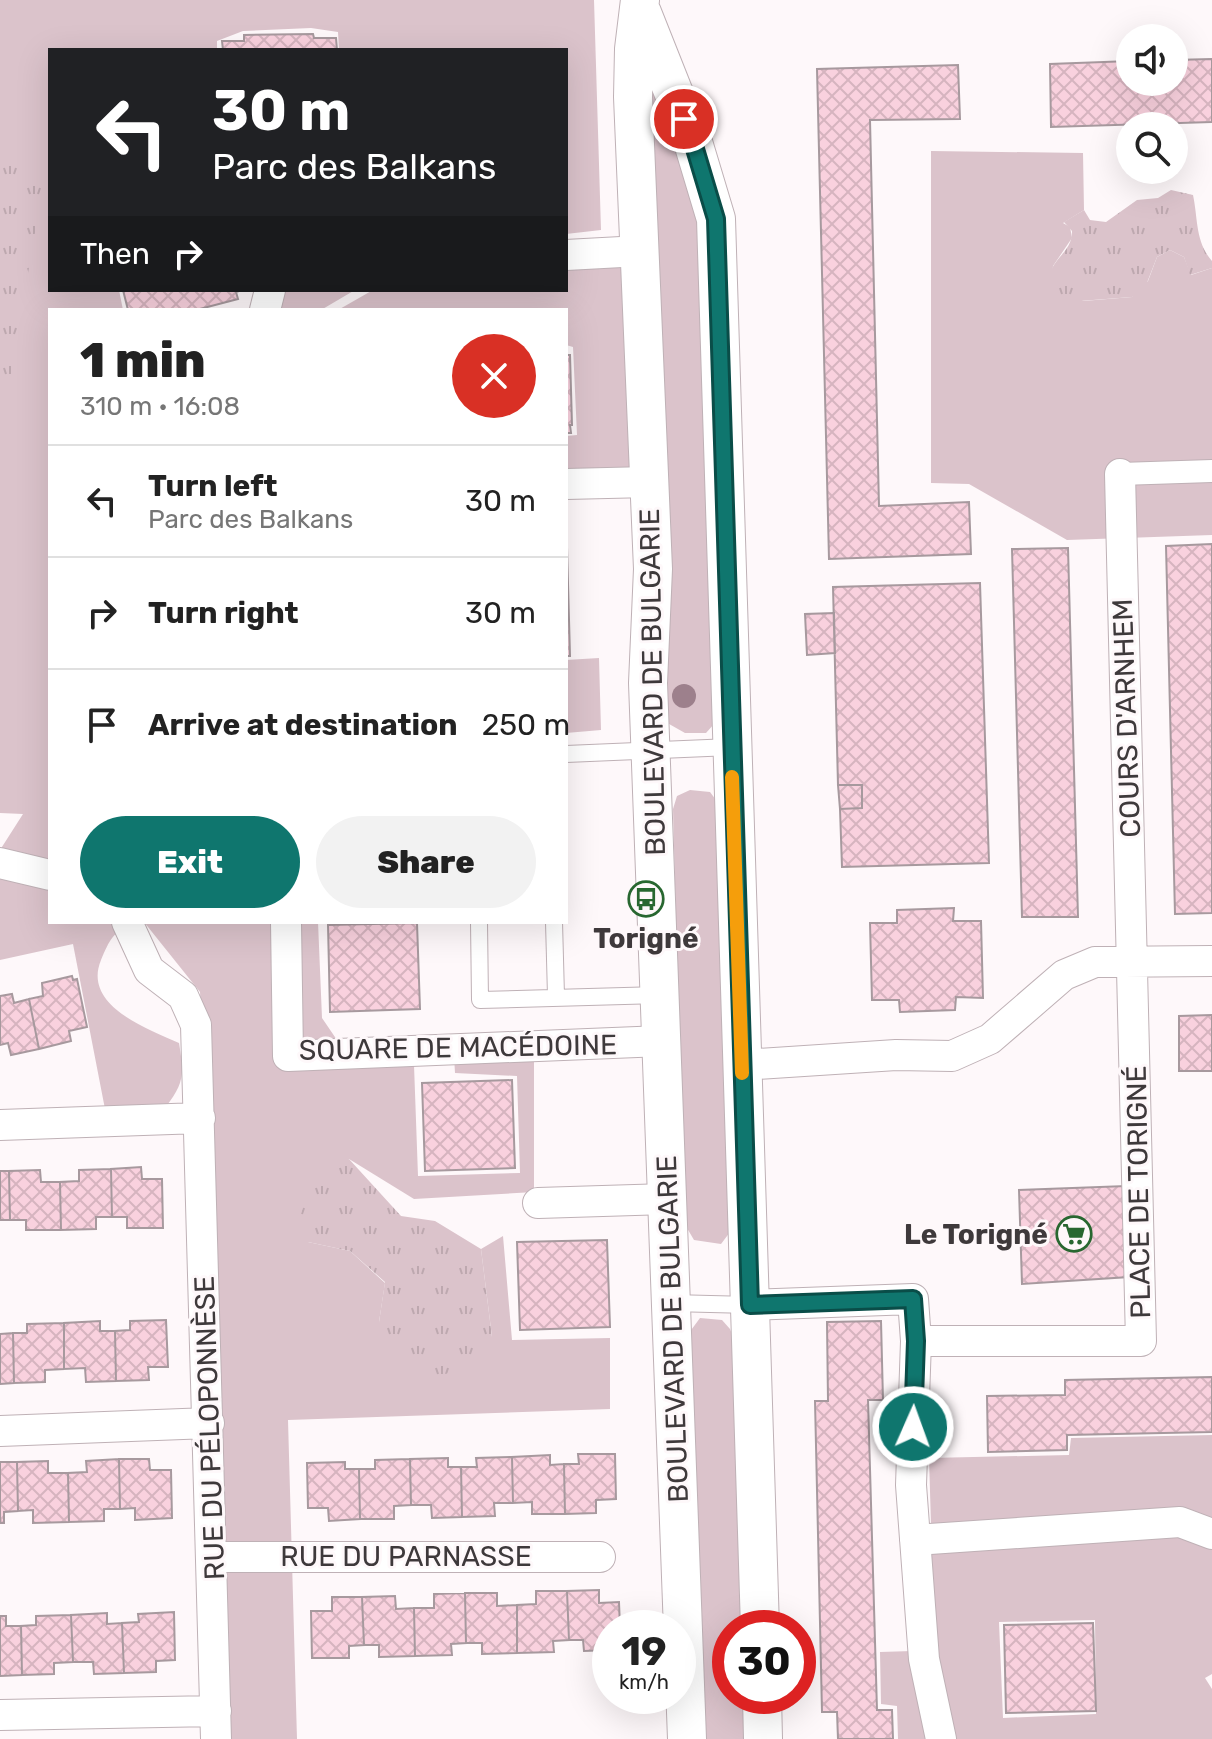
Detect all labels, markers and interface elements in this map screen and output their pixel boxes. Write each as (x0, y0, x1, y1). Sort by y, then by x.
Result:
map controls (1116, 24, 1188, 184)
button: sound (1116, 24, 1188, 96)
text: 30 m (212, 78, 350, 144)
icon: left (80, 80, 184, 184)
pin (650, 85, 718, 153)
icon: arrive (662, 97, 706, 141)
button: search (1116, 112, 1188, 184)
text: Parc des Balkans (212, 145, 496, 188)
icon: right (166, 232, 210, 276)
text: Then (80, 236, 150, 272)
text: 1 min (80, 332, 206, 389)
button: close (452, 334, 536, 418)
text: 310 m · 16:08 (80, 391, 240, 422)
text: Turn left (148, 468, 278, 504)
icon: left (80, 479, 124, 523)
text: 30 m (465, 483, 536, 519)
text: Parc des Balkans (148, 504, 353, 535)
street label: BOULEVARD DE BULGARIE (633, 508, 672, 856)
icon: right (80, 591, 124, 635)
text: Turn right (148, 595, 299, 631)
text: 30 m (465, 595, 536, 631)
street label: COURS D'ARNHEM (1106, 598, 1147, 838)
icon: arrive (80, 703, 124, 747)
text: Arrive at destination (148, 707, 458, 743)
text: 250 m (482, 707, 570, 743)
button: Exit (80, 816, 300, 908)
button: Share (316, 816, 536, 908)
bus stop icon: Torigné (627, 880, 665, 918)
place label: Torigné (593, 922, 699, 955)
street label: SQUARE DE MACÉDOINE (299, 1028, 617, 1067)
street label: PLACE DE TORIGNÉ (1120, 1065, 1157, 1319)
street label: BOULEVARD DE BULGARIE (650, 1155, 695, 1503)
supermarket icon: Le Torigné (1055, 1215, 1093, 1253)
place label: Le Torigné (904, 1218, 1048, 1251)
street label: RUE DU PÉLOPONNÈSE (188, 1275, 231, 1581)
position arrow (871, 1385, 955, 1469)
street label: RUE DU PARNASSE (280, 1540, 532, 1573)
speed limit sign: 30 (712, 1610, 816, 1714)
text: 19 (621, 1628, 667, 1675)
text: km/h (619, 1670, 669, 1694)

